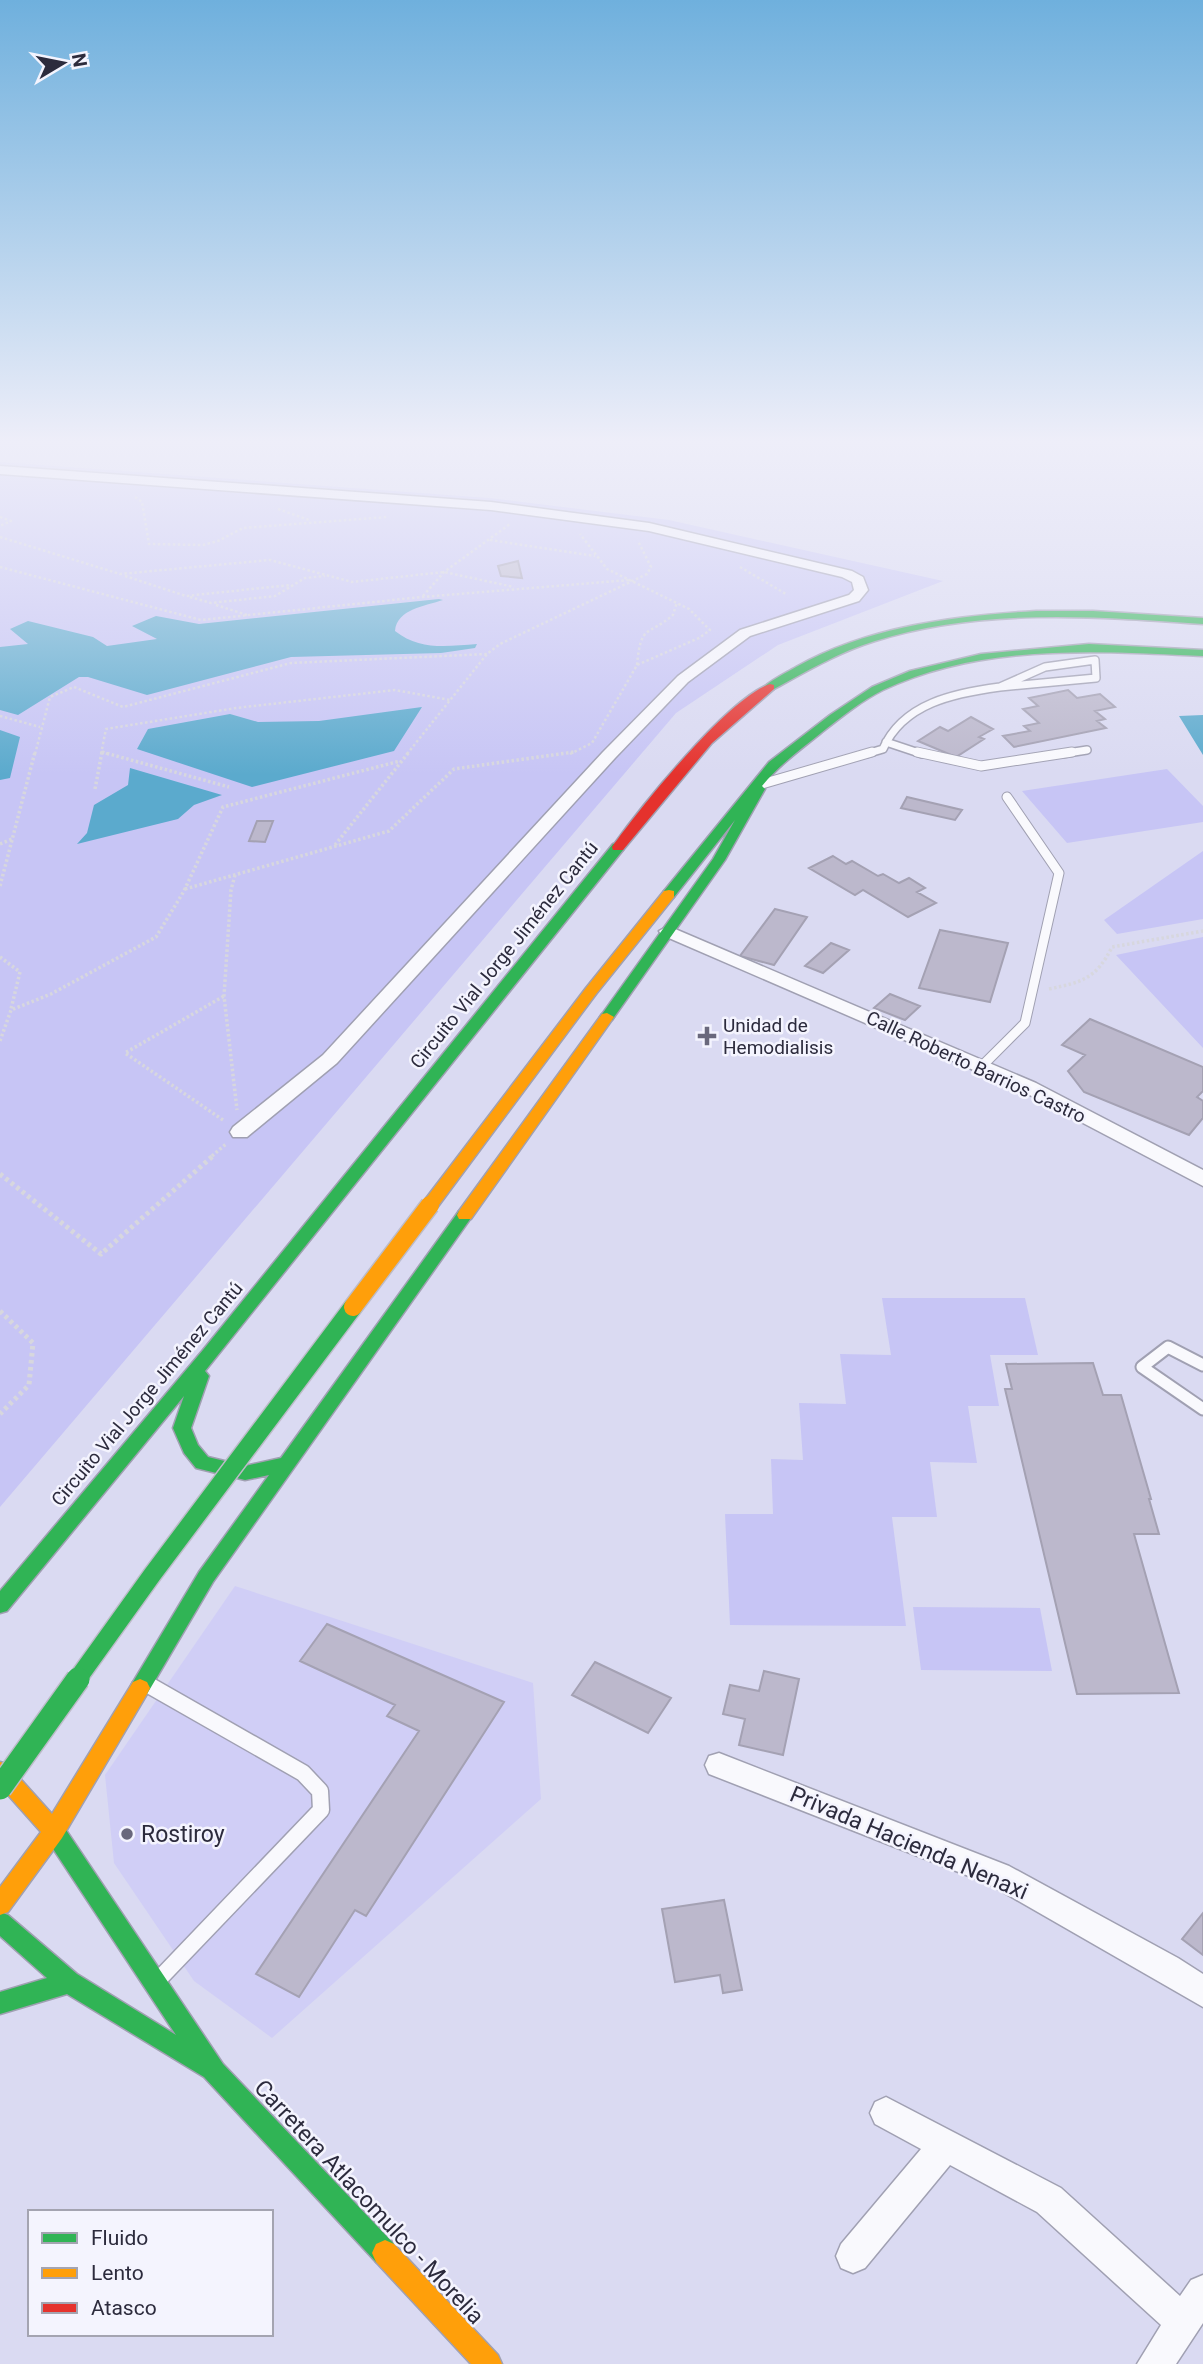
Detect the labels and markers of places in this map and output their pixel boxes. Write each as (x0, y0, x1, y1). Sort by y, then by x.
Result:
place label: Unidad de Hemodialisis (723, 1014, 833, 1059)
marker: Unidad de Hemodialisis (697, 1026, 717, 1046)
place label: Rostiroy (141, 1821, 225, 1848)
marker: Rostiroy (119, 1826, 135, 1842)

